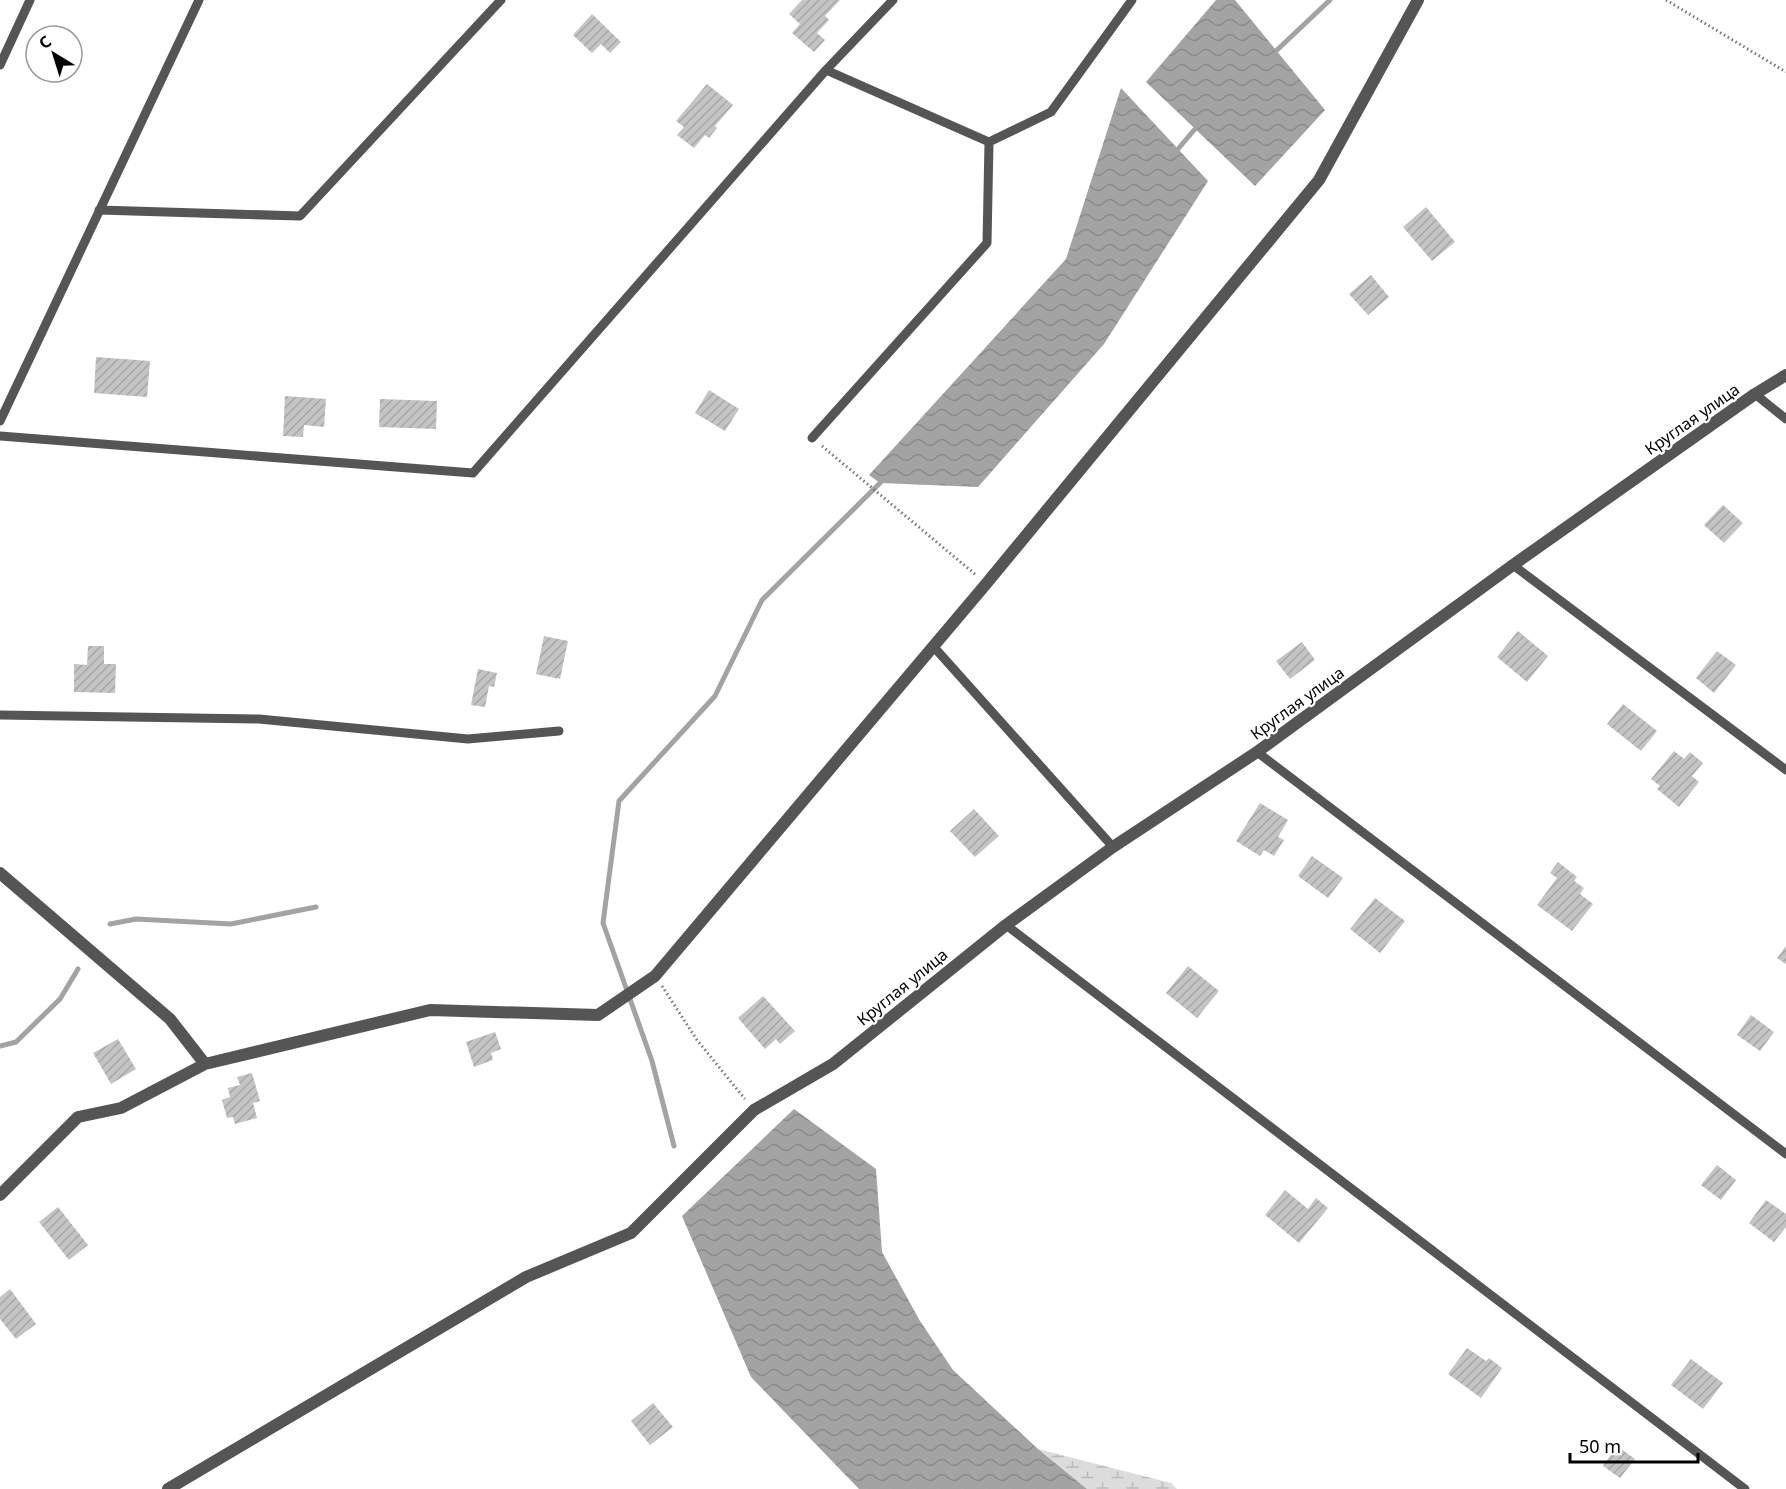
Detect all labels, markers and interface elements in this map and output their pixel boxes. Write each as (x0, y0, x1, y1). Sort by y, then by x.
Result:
north arrow (24, 24, 84, 84)
text: С (34, 30, 56, 54)
street label: Круглая улица (1640, 378, 1744, 460)
street label: Круглая улица (1246, 661, 1348, 745)
street label: Круглая улица (852, 944, 952, 1030)
scale bar (1570, 1426, 1698, 1464)
text: 50 m (1579, 1434, 1621, 1458)

